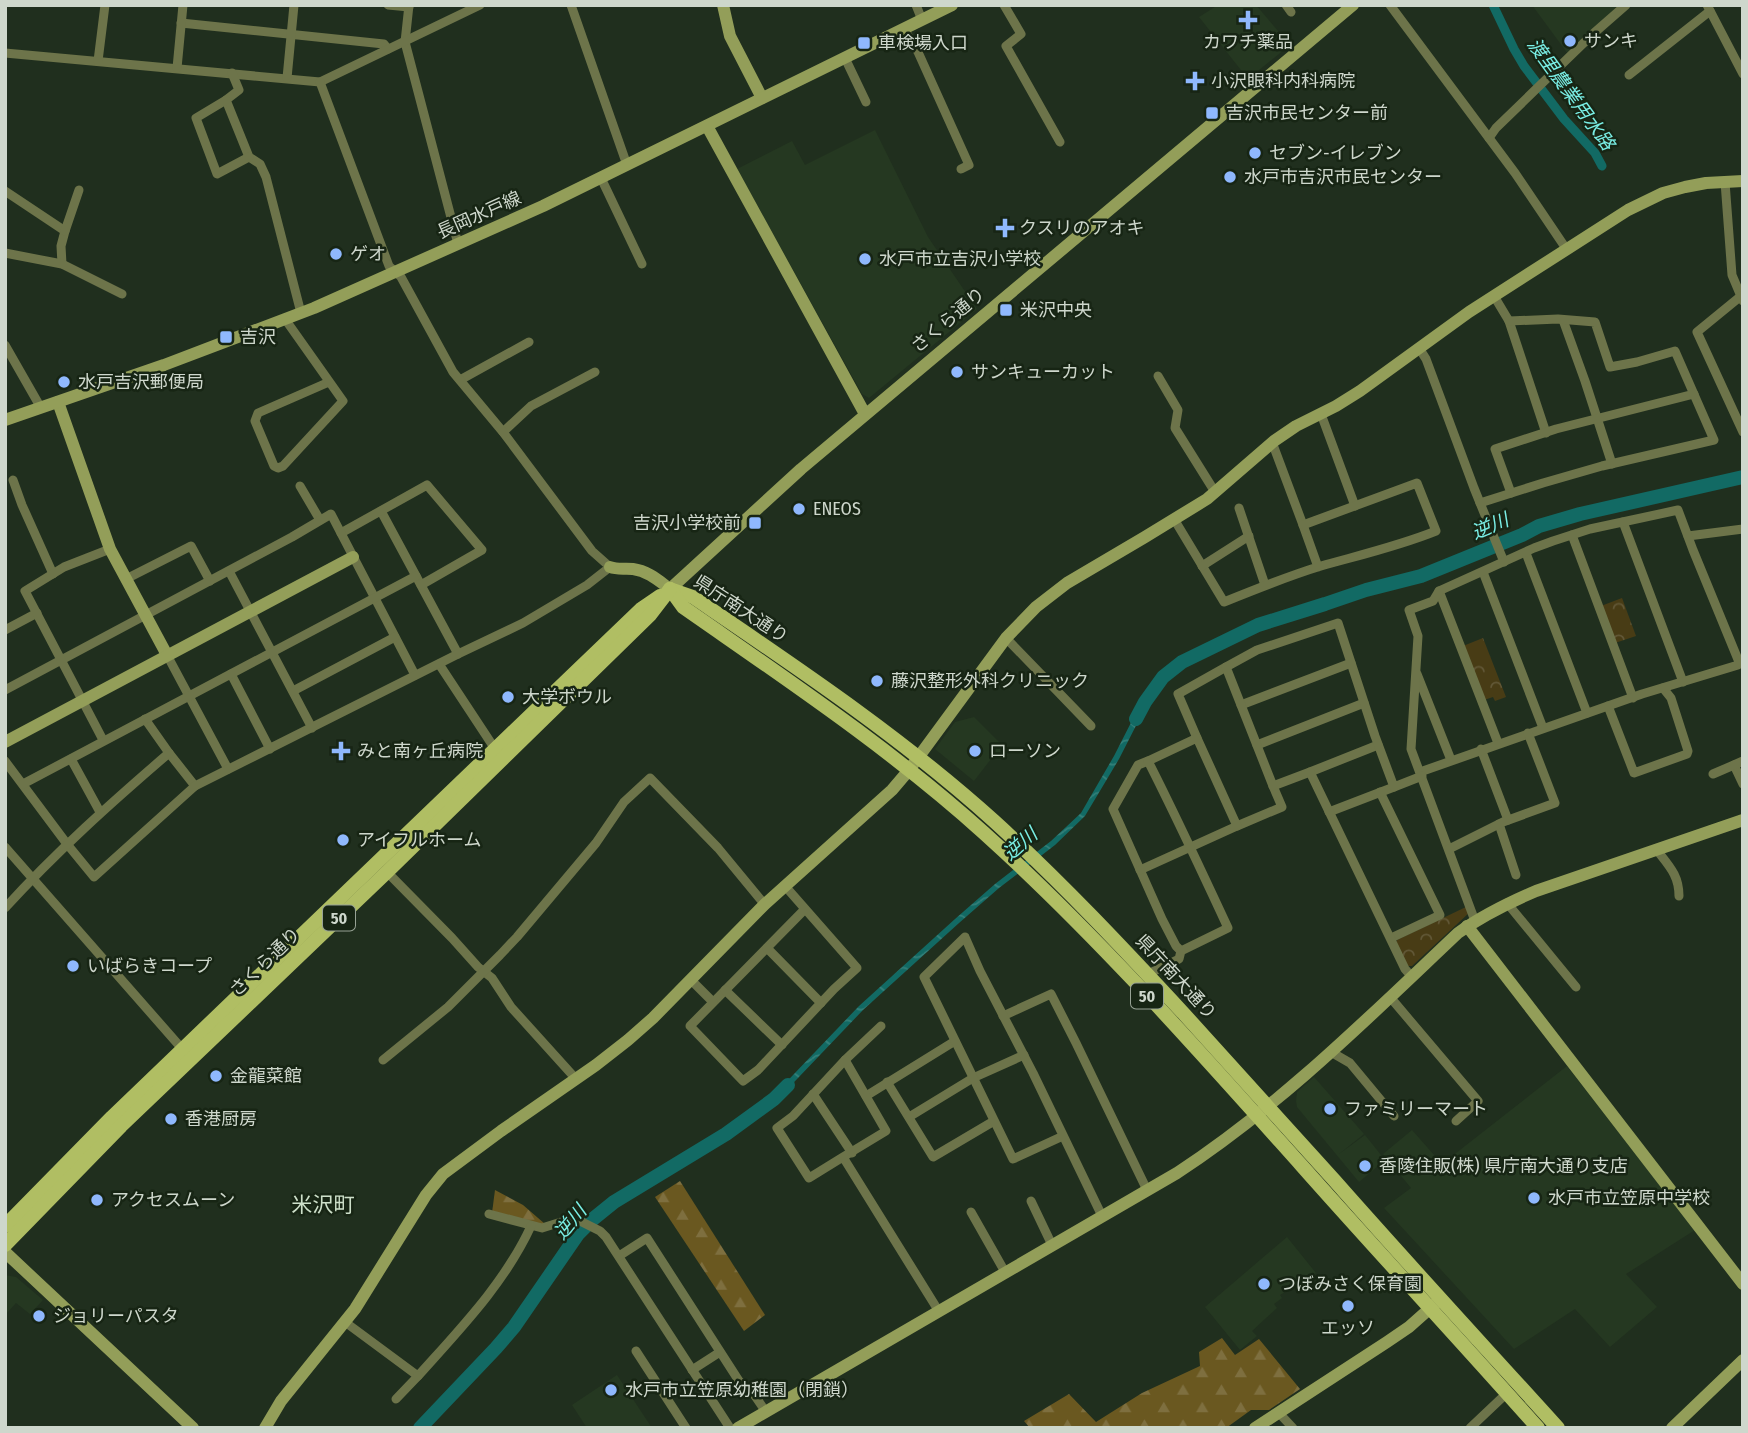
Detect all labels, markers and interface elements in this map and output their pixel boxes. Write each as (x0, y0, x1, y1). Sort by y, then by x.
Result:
marker: カワチ薬品 (1240, 12, 1256, 28)
place label: サンキ (1584, 30, 1638, 52)
place label: カワチ薬品 (1203, 31, 1293, 53)
place label: 車検場入口 (878, 32, 968, 54)
water label: 渡里農業用水路 (1523, 33, 1621, 156)
marker: サンキ (1562, 33, 1578, 49)
marker: 車検場入口 (856, 35, 872, 51)
place label: 小沢眼科内科病院 (1211, 70, 1355, 92)
marker: 小沢眼科内科病院 (1185, 71, 1205, 91)
place label: 吉沢市民センター前 (1226, 102, 1388, 124)
marker: 吉沢市民センター前 (1204, 105, 1220, 121)
place label: セブン-イレブン (1269, 142, 1402, 164)
marker: セブン-イレブン (1247, 145, 1263, 161)
place label: 水戸市吉沢市民センター (1244, 166, 1442, 188)
marker: 水戸市吉沢市民センター (1222, 169, 1238, 185)
street label: 長岡水戸線 (433, 187, 525, 243)
place label: クスリのアオキ (1019, 217, 1144, 239)
marker: クスリのアオキ (997, 220, 1013, 236)
place label: ゲオ (350, 243, 386, 265)
marker: ゲオ (328, 246, 344, 262)
place label: 水戸市立吉沢小学校 (879, 248, 1041, 270)
marker: 水戸市立吉沢小学校 (857, 251, 873, 267)
street label: さくら通り (906, 283, 990, 357)
place label: 米沢中央 (1020, 299, 1092, 321)
marker: 米沢中央 (998, 302, 1014, 318)
place label: 吉沢 (240, 326, 276, 348)
marker: 吉沢 (218, 329, 234, 345)
place label: サンキューカット (971, 361, 1115, 383)
marker: サンキューカット (949, 364, 965, 380)
place label: 水戸吉沢郵便局 (78, 371, 204, 393)
marker: 水戸吉沢郵便局 (56, 374, 72, 390)
place label: ENEOS (813, 498, 861, 520)
marker: ENEOS (791, 501, 807, 517)
water label: 逆川 (1468, 507, 1514, 544)
place label: 吉沢小学校前 (633, 512, 741, 534)
marker: 吉沢小学校前 (747, 515, 763, 531)
street label: 県庁南大通り (690, 570, 792, 648)
place label: 藤沢整形外科クリニック (891, 670, 1089, 692)
marker: 藤沢整形外科クリニック (869, 673, 885, 689)
place label: 大学ボウル (522, 686, 612, 708)
marker: 大学ボウル (500, 689, 516, 705)
place label: みと南ヶ丘病院 (357, 740, 483, 762)
place label: ローソン (989, 740, 1061, 762)
marker: みと南ヶ丘病院 (331, 741, 351, 761)
marker: ローソン (967, 743, 983, 759)
water label: 逆川 (998, 822, 1043, 865)
place label: アイフルホーム (357, 829, 482, 851)
marker: アイフルホーム (335, 832, 351, 848)
road number: 50 (323, 906, 355, 930)
street label: さくら通り (225, 923, 305, 1001)
street label: 県庁南大通り (1131, 930, 1221, 1024)
place label: いばらきコープ (87, 955, 212, 977)
marker: いばらきコープ (65, 958, 81, 974)
road number: 50 (1131, 984, 1163, 1008)
place label: 金龍菜館 (230, 1065, 302, 1087)
marker: 金龍菜館 (208, 1068, 224, 1084)
place label: ファミリーマート (1344, 1098, 1488, 1120)
marker: ファミリーマート (1322, 1101, 1338, 1117)
place label: 香港厨房 (185, 1108, 257, 1130)
marker: 香港厨房 (163, 1111, 179, 1127)
place label: 香陵住販(株) 県庁南大通り支店 (1379, 1155, 1628, 1177)
marker: 香陵住販(株) 県庁南大通り支店 (1357, 1158, 1373, 1174)
place label: 水戸市立笠原中学校 (1548, 1187, 1710, 1209)
place label: アクセスムーン (111, 1189, 235, 1211)
marker: 水戸市立笠原中学校 (1526, 1190, 1542, 1206)
marker: アクセスムーン (89, 1192, 105, 1208)
district label: 米沢町 (292, 1192, 355, 1218)
water label: 逆川 (549, 1199, 592, 1244)
place label: つぼみさく保育園 (1278, 1273, 1422, 1295)
marker: つぼみさく保育園 (1256, 1276, 1272, 1292)
marker: エッソ (1340, 1298, 1356, 1314)
place label: ジョリーパスタ (53, 1305, 179, 1327)
marker: ジョリーパスタ (31, 1308, 47, 1324)
place label: エッソ (1321, 1317, 1375, 1339)
place label: 水戸市立笠原幼稚園（閉鎖） (625, 1379, 859, 1401)
marker: 水戸市立笠原幼稚園（閉鎖） (603, 1382, 619, 1398)

